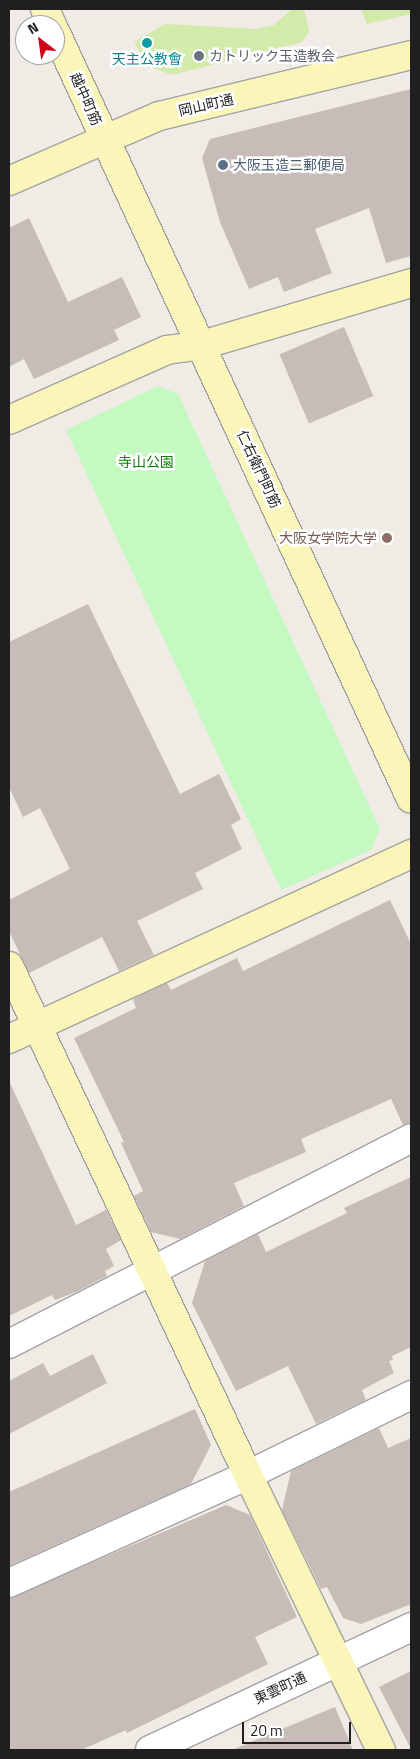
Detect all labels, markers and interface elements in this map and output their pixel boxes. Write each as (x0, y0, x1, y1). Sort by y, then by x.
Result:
north arrow (15, 15, 65, 65)
text: N (23, 16, 42, 39)
marker: 天主公教會 (141, 37, 153, 49)
place label: カトリック玉造教会 (209, 48, 335, 64)
marker: カトリック玉造教会 (193, 50, 205, 62)
place label: 天主公教會 (112, 51, 182, 67)
street label: 越中町筋 (67, 70, 105, 128)
street label: 岡山町通 (177, 91, 235, 119)
place label: 大阪玉造二郵便局 (233, 157, 345, 173)
marker: 大阪玉造二郵便局 (217, 159, 229, 171)
street label: 仁右衛門町筋 (234, 427, 284, 511)
park label: 寺山公園 (118, 454, 174, 470)
place label: 大阪女学院大学 (279, 530, 377, 546)
marker: 大阪女学院大学 (381, 532, 393, 544)
street label: 東雲町通 (251, 1669, 309, 1707)
scale bar (245, 1712, 354, 1744)
text: 20 m (250, 1719, 283, 1742)

